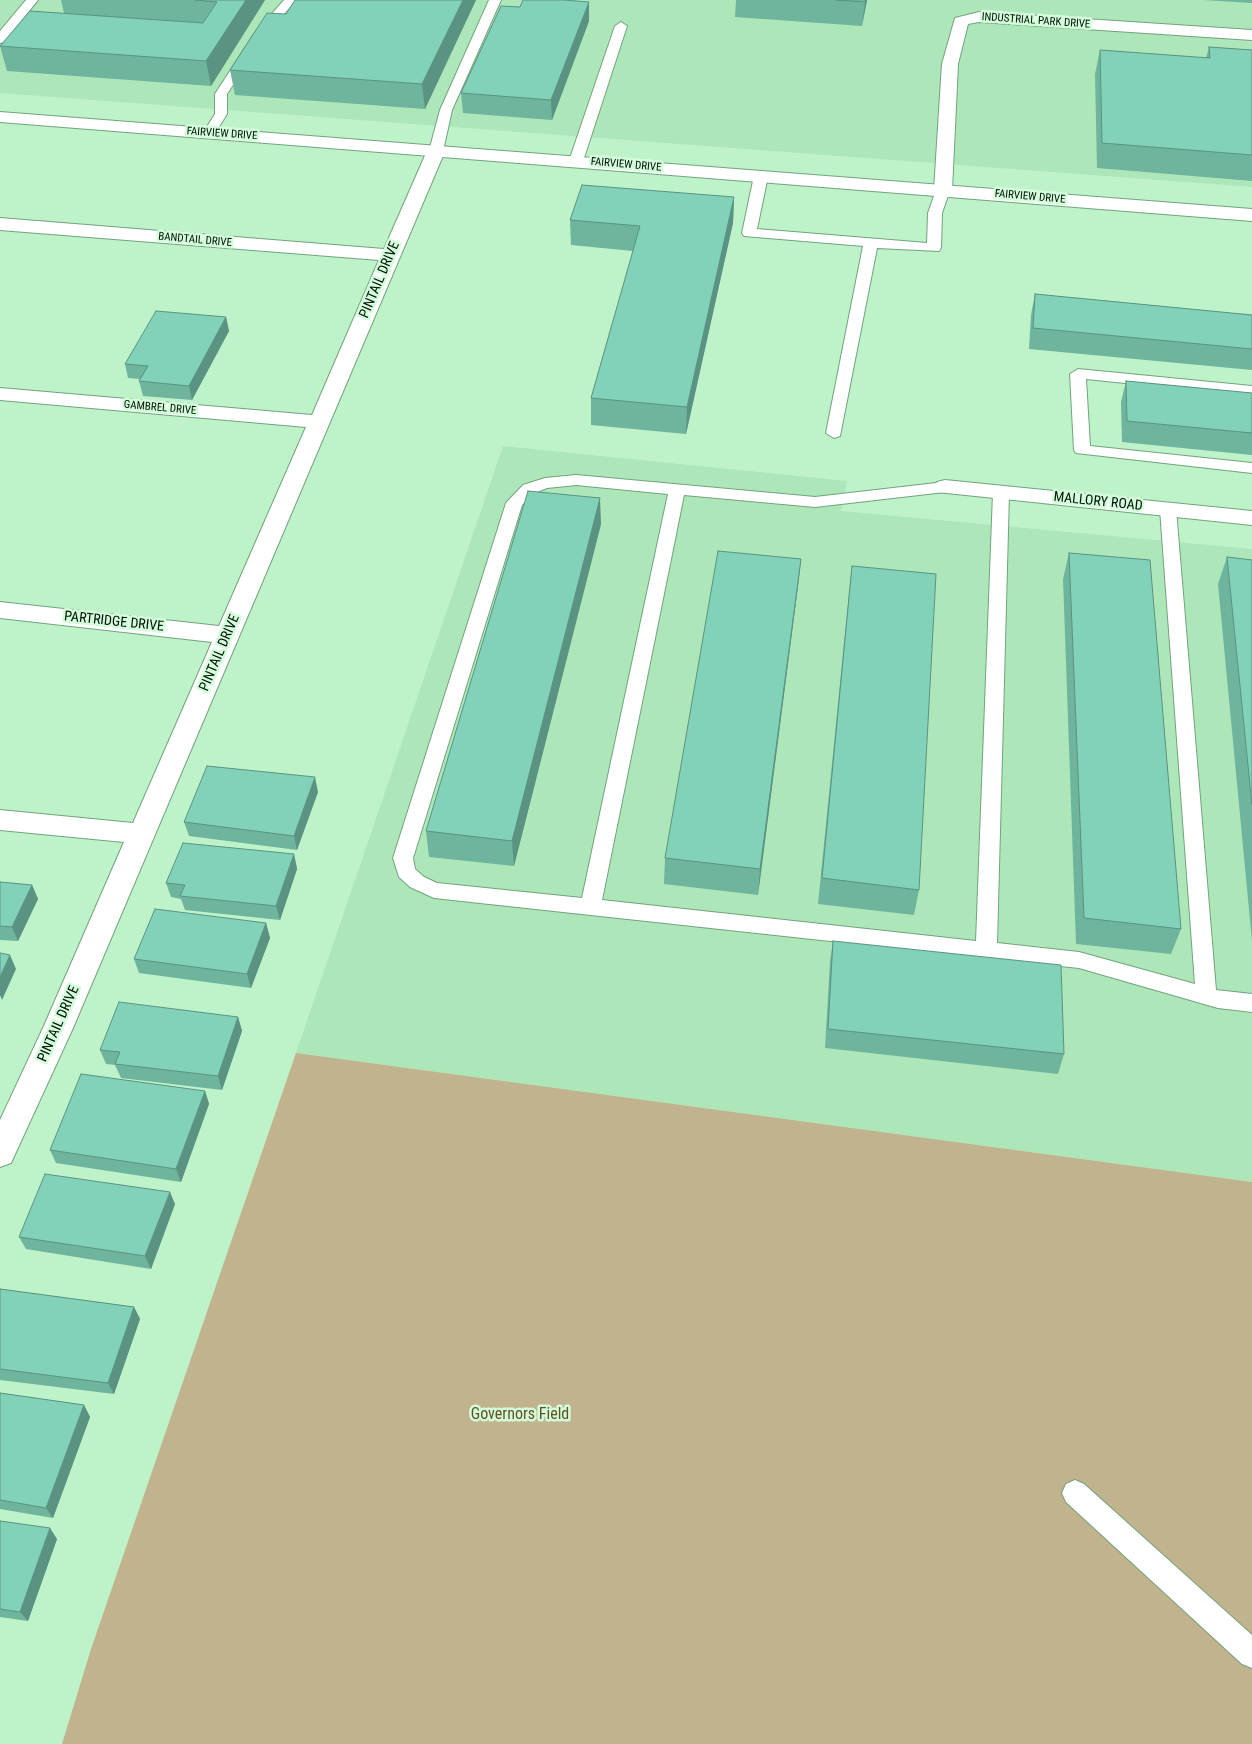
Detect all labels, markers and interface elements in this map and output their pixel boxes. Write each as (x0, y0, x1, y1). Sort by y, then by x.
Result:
street label: INDUSTRIAL PARK DRIVE (981, 11, 1091, 31)
street label: FAIRVIEW DRIVE (186, 125, 258, 143)
street label: FAIRVIEW DRIVE (590, 155, 662, 175)
street label: FAIRVIEW DRIVE (994, 187, 1066, 207)
street label: BANDTAIL DRIVE (158, 230, 232, 250)
street label: PINTAIL DRIVE (356, 239, 404, 321)
street label: GAMBREL DRIVE (123, 398, 197, 418)
street label: MALLORY ROAD (1053, 489, 1143, 515)
street label: PARTRIDGE DRIVE (63, 608, 165, 636)
street label: PINTAIL DRIVE (196, 612, 244, 694)
street label: PINTAIL DRIVE (35, 983, 83, 1065)
park label: Governors Field (471, 1405, 569, 1425)

